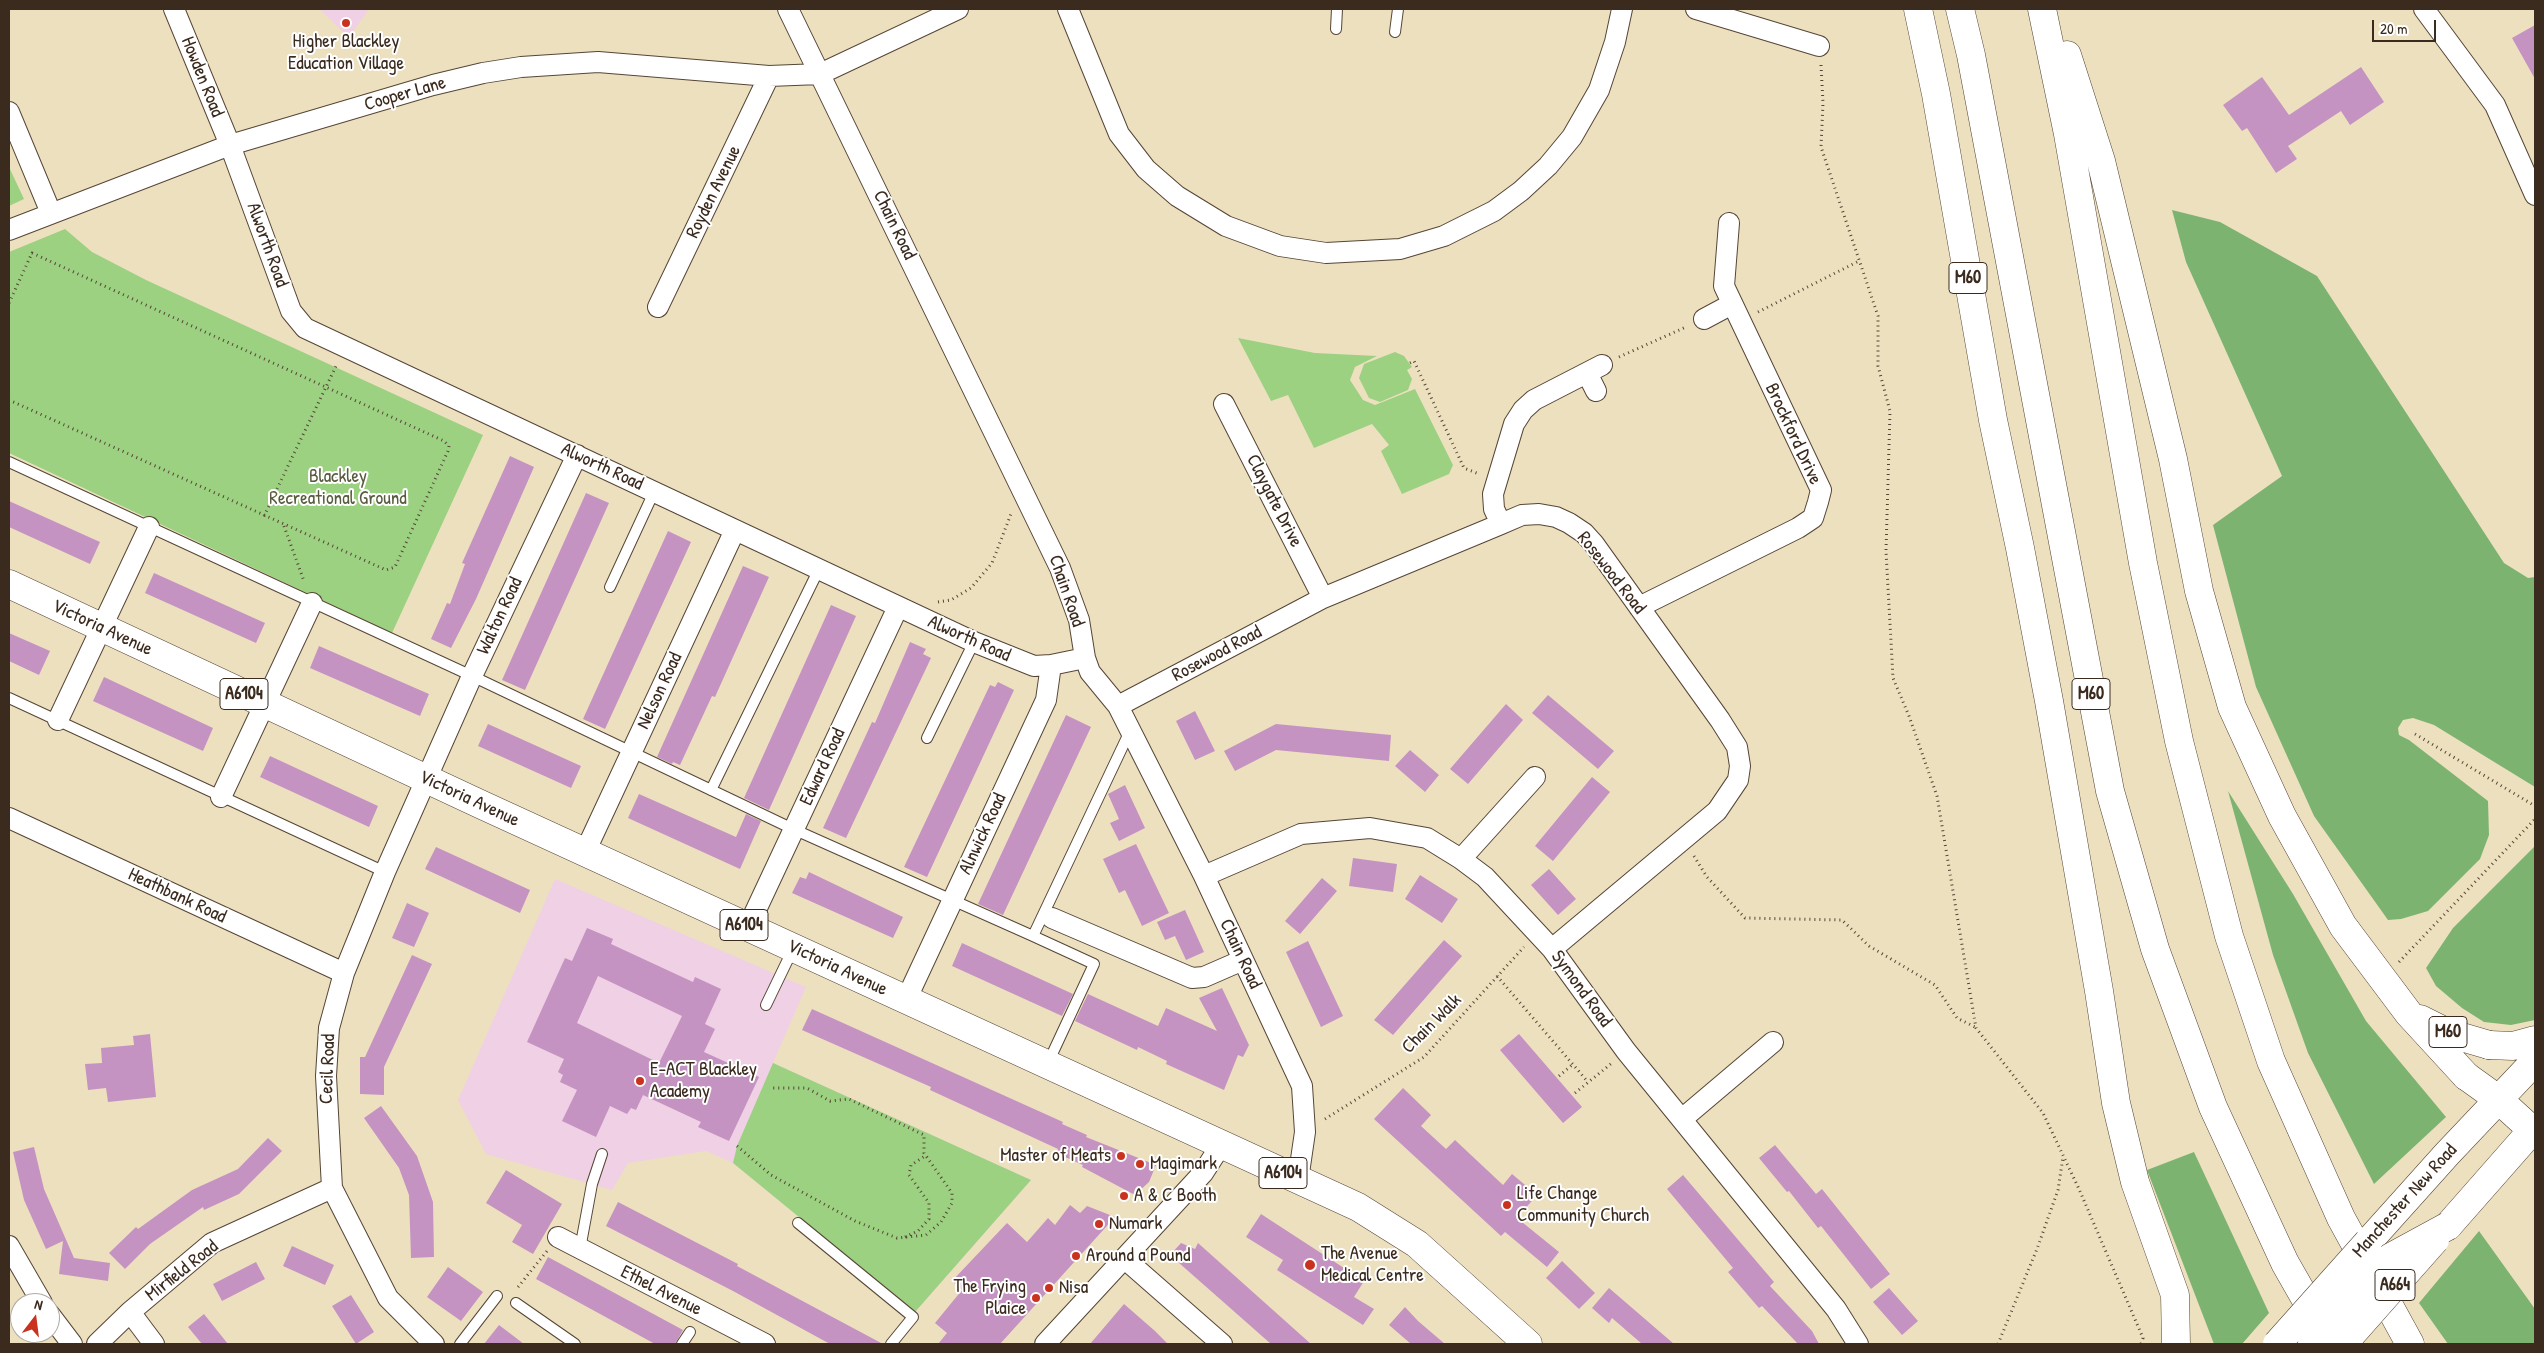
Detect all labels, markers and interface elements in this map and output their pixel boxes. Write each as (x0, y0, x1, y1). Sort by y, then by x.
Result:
scale bar (2374, 10, 2438, 42)
marker: Higher Blackley Education Village (340, 17, 352, 29)
text: 20 m (2380, 18, 2407, 39)
place label: Higher Blackley Education Village (288, 31, 404, 75)
street label: Howden Road (176, 34, 228, 120)
street label: Cooper Lane (362, 71, 448, 117)
street label: Royden Avenue (682, 142, 746, 242)
street label: Chain Road (867, 187, 921, 263)
street label: Alworth Road (241, 200, 293, 290)
road number: M60 (1949, 262, 1987, 294)
street label: Brockford Drive (1760, 380, 1826, 488)
street label: Alworth Road (557, 438, 647, 496)
street label: Claygate Drive (1241, 451, 1307, 551)
park label: Blackley Recreational Ground (269, 466, 407, 510)
street label: Rosewood Road (1572, 527, 1650, 619)
street label: Chain Road (1043, 552, 1089, 630)
street label: Walton Road (472, 574, 528, 658)
street label: Victoria Avenue (48, 595, 156, 661)
street label: Alworth Road (924, 611, 1014, 667)
street label: Rosewood Road (1168, 621, 1266, 687)
street label: Nelson Road (632, 649, 688, 733)
road number: A6104 (220, 679, 268, 710)
road number: M60 (2072, 679, 2110, 710)
street label: Edward Road (795, 725, 851, 809)
street label: Victoria Avenue (415, 766, 523, 832)
street label: Alnwick Road (954, 790, 1012, 878)
street label: Heathbank Road (124, 863, 230, 929)
road number: A6104 (720, 910, 768, 940)
street label: Chain Road (1214, 916, 1266, 992)
street label: Victoria Avenue (783, 935, 891, 1001)
street label: Symond Road (1546, 946, 1616, 1032)
street label: Chain Walk (1397, 989, 1467, 1059)
road number: M60 (2429, 1016, 2467, 1048)
street label: Cecil Road (315, 1034, 341, 1104)
place label: E-ACT Blackley Academy (650, 1059, 757, 1103)
marker: E-ACT Blackley Academy (634, 1075, 646, 1087)
street label: Manchester New Road (2348, 1139, 2462, 1263)
place label: Master of Meats (1000, 1145, 1111, 1167)
marker: Master of Meats (1115, 1150, 1127, 1162)
place label: Magimark (1150, 1153, 1217, 1175)
marker: Magimark (1134, 1158, 1146, 1170)
road number: A6104 (1259, 1158, 1307, 1188)
place label: Life Change Community Church (1517, 1183, 1649, 1227)
place label: A & C Booth (1134, 1185, 1216, 1207)
marker: A & C Booth (1118, 1190, 1130, 1202)
marker: Life Change Community Church (1501, 1199, 1513, 1211)
place label: Numark (1109, 1213, 1162, 1235)
marker: Numark (1093, 1218, 1105, 1230)
street label: Mirfield Road (141, 1236, 223, 1306)
place label: The Avenue Medical Centre (1321, 1243, 1424, 1287)
place label: Around a Pound (1086, 1245, 1190, 1267)
marker: Around a Pound (1070, 1250, 1082, 1262)
marker: The Avenue Medical Centre (1303, 1258, 1317, 1272)
street label: Ethel Avenue (617, 1261, 705, 1321)
road number: A664 (2375, 1270, 2415, 1300)
place label: The Frying Plaice (953, 1276, 1026, 1320)
place label: Nisa (1059, 1277, 1088, 1299)
marker: Nisa (1043, 1282, 1055, 1294)
marker: The Frying Plaice (1030, 1292, 1042, 1304)
north arrow (10, 1293, 60, 1343)
text: N (33, 1294, 45, 1314)

